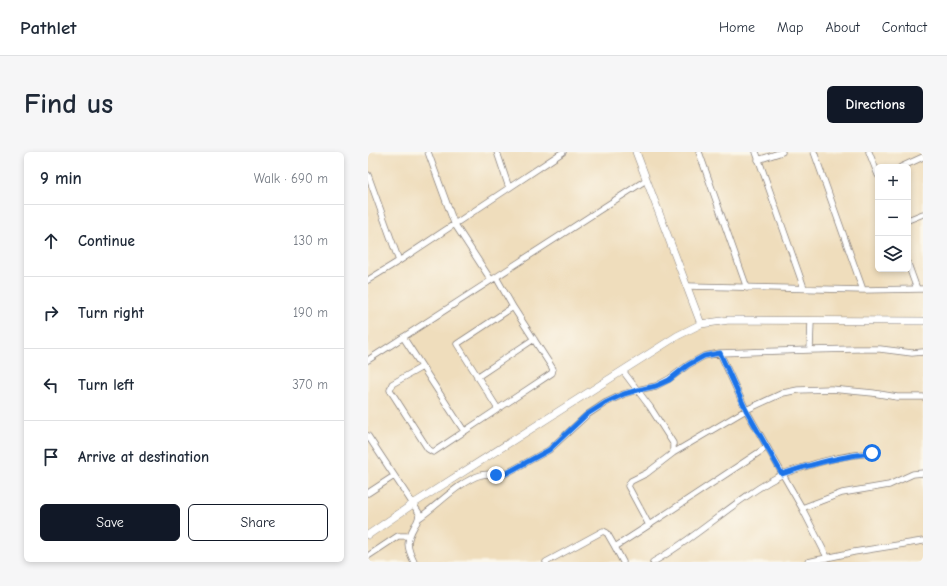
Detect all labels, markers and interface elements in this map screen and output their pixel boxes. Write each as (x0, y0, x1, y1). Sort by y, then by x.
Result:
text: Pathlet (20, 17, 76, 39)
text: Home (719, 19, 755, 36)
text: Map (777, 19, 803, 36)
text: About (825, 19, 860, 36)
text: Contact (882, 19, 927, 36)
button: Directions (827, 86, 923, 123)
text: Find us (24, 88, 113, 120)
map controls (875, 164, 911, 272)
button: + (875, 164, 911, 200)
text: 9 min (40, 169, 82, 188)
text: Walk · 690 m (254, 171, 328, 186)
button: − (875, 200, 911, 236)
icon: ahead (40, 230, 62, 252)
text: Continue (78, 232, 135, 250)
text: 130 m (293, 233, 328, 248)
button: layers (875, 236, 911, 272)
icon: right (40, 302, 62, 324)
text: Turn right (78, 304, 144, 322)
text: 190 m (293, 305, 328, 320)
icon: left (40, 374, 62, 396)
text: Turn left (78, 376, 134, 394)
text: 370 m (292, 377, 328, 392)
route start (863, 444, 881, 462)
icon: arrive (40, 446, 62, 468)
text: Arrive at destination (78, 448, 209, 466)
route end (487, 466, 505, 484)
button: Save (40, 504, 180, 541)
button: Share (188, 504, 328, 541)

